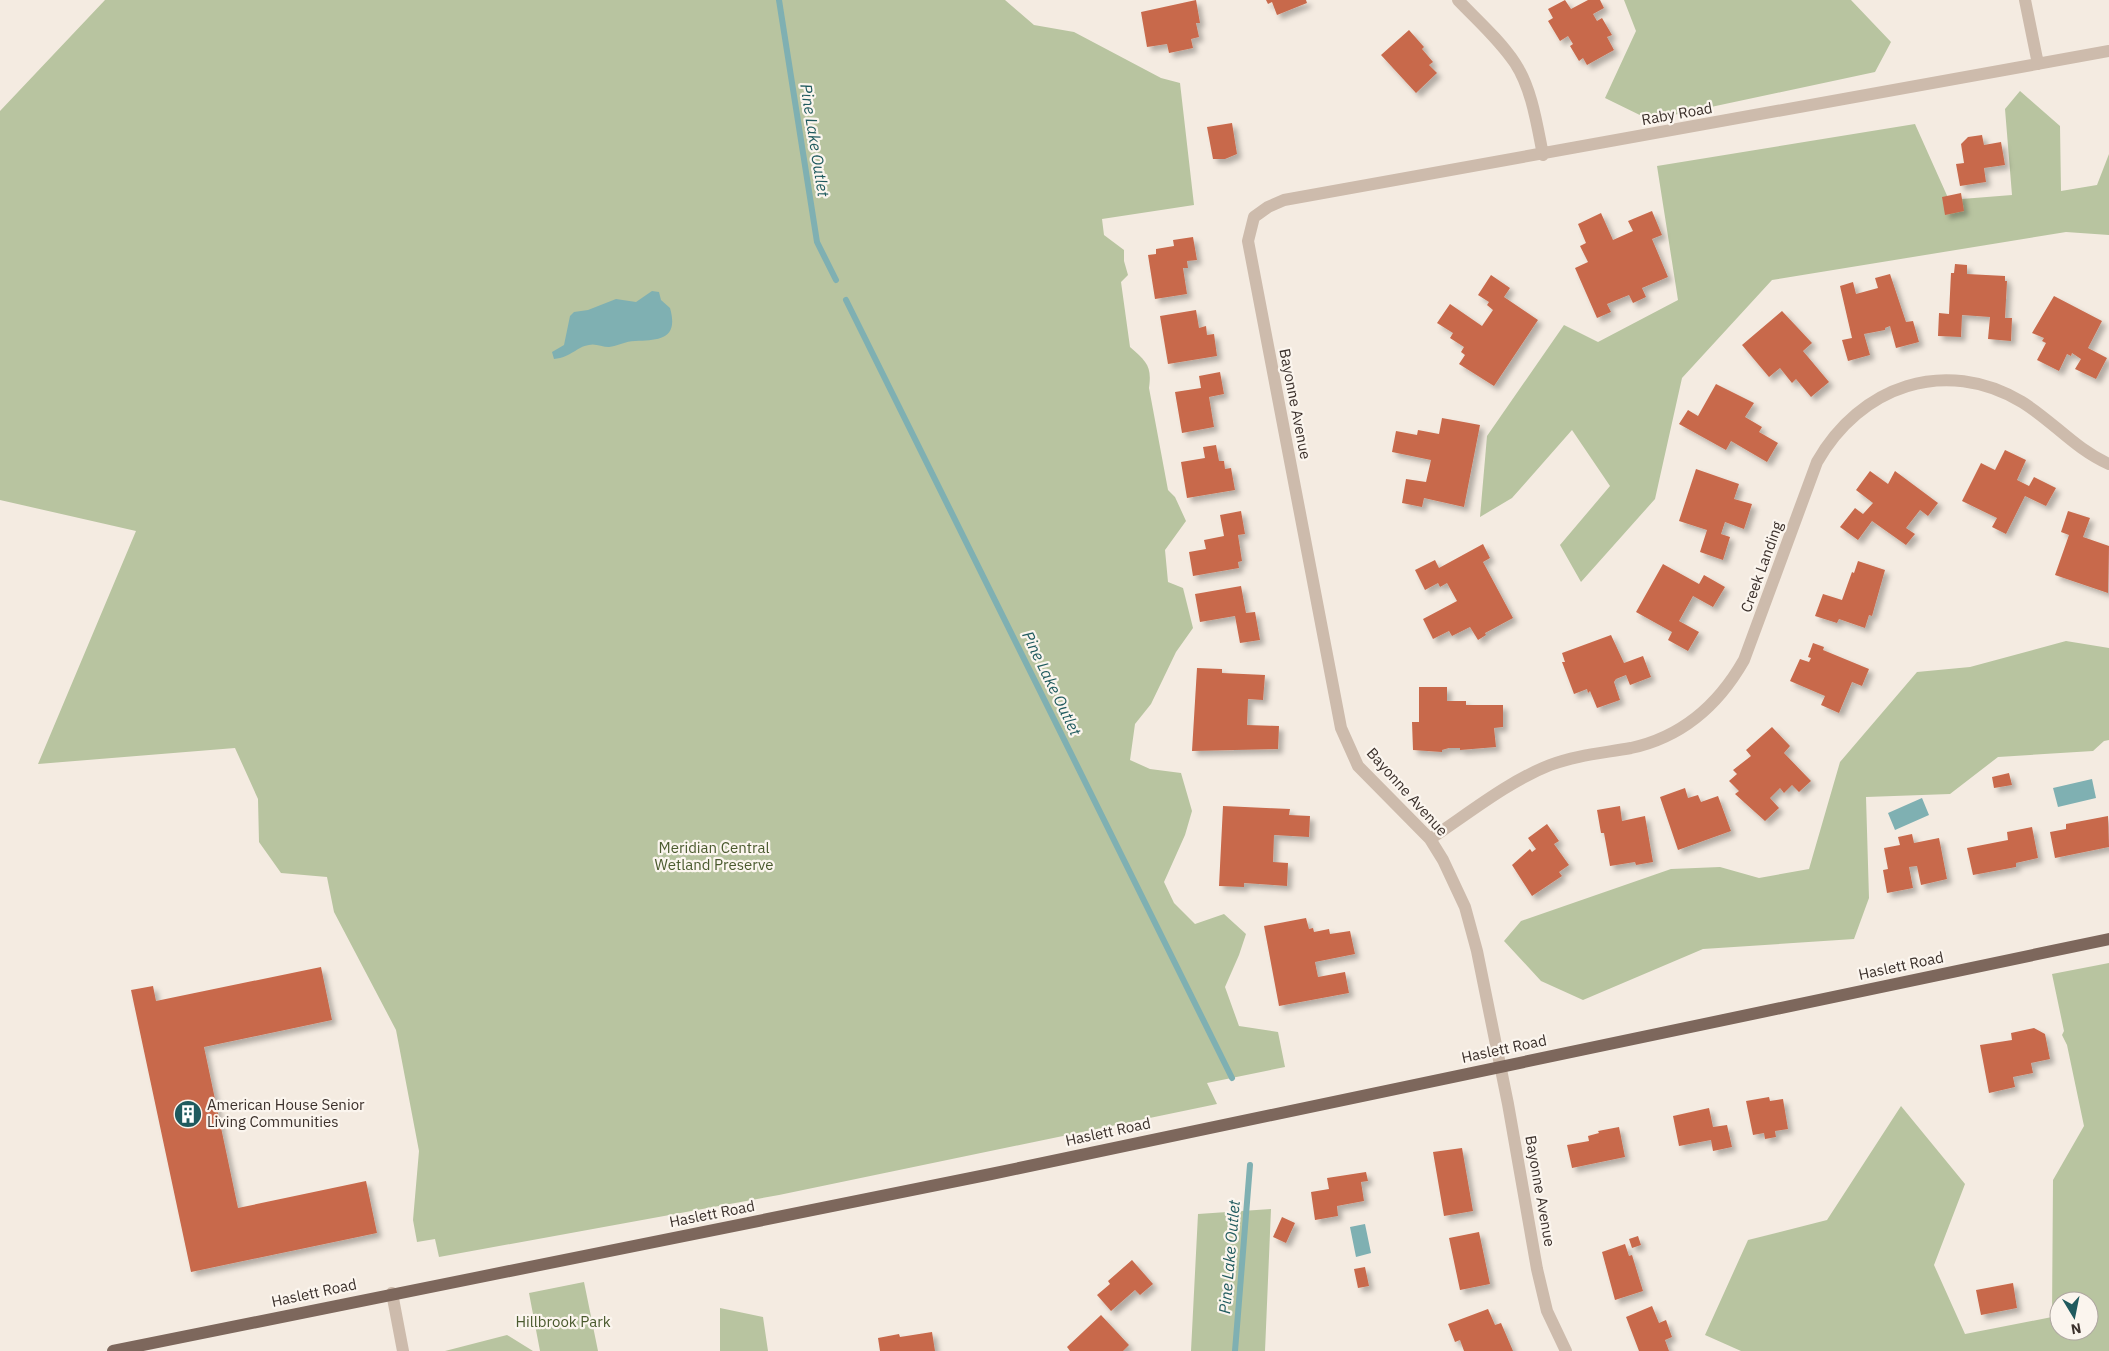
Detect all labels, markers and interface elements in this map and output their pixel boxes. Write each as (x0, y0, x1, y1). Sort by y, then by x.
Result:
water label: Pine Lake Outlet (796, 82, 834, 199)
street label: Raby Road (1640, 98, 1714, 129)
street label: Bayonne Avenue (1275, 347, 1316, 461)
street label: Creek Landing (1736, 519, 1787, 615)
water label: Pine Lake Outlet (1018, 627, 1086, 739)
street label: Bayonne Avenue (1363, 744, 1452, 840)
park label: Meridian Central Wetland Preserve (655, 838, 773, 874)
street label: Haslett Road (1857, 947, 1945, 984)
street label: Haslett Road (1460, 1030, 1548, 1067)
place label: American House Senior Living Communities (207, 1095, 365, 1131)
building icon: American House Senior Living Communities (173, 1099, 203, 1129)
street label: Haslett Road (1064, 1113, 1152, 1150)
street label: Bayonne Avenue (1521, 1134, 1560, 1248)
street label: Haslett Road (668, 1196, 756, 1231)
water label: Pine Lake Outlet (1214, 1199, 1244, 1315)
street label: Haslett Road (270, 1274, 358, 1311)
north arrow (2049, 1291, 2099, 1341)
park label: Hillbrook Park (515, 1312, 611, 1331)
text: N (2070, 1319, 2083, 1339)

